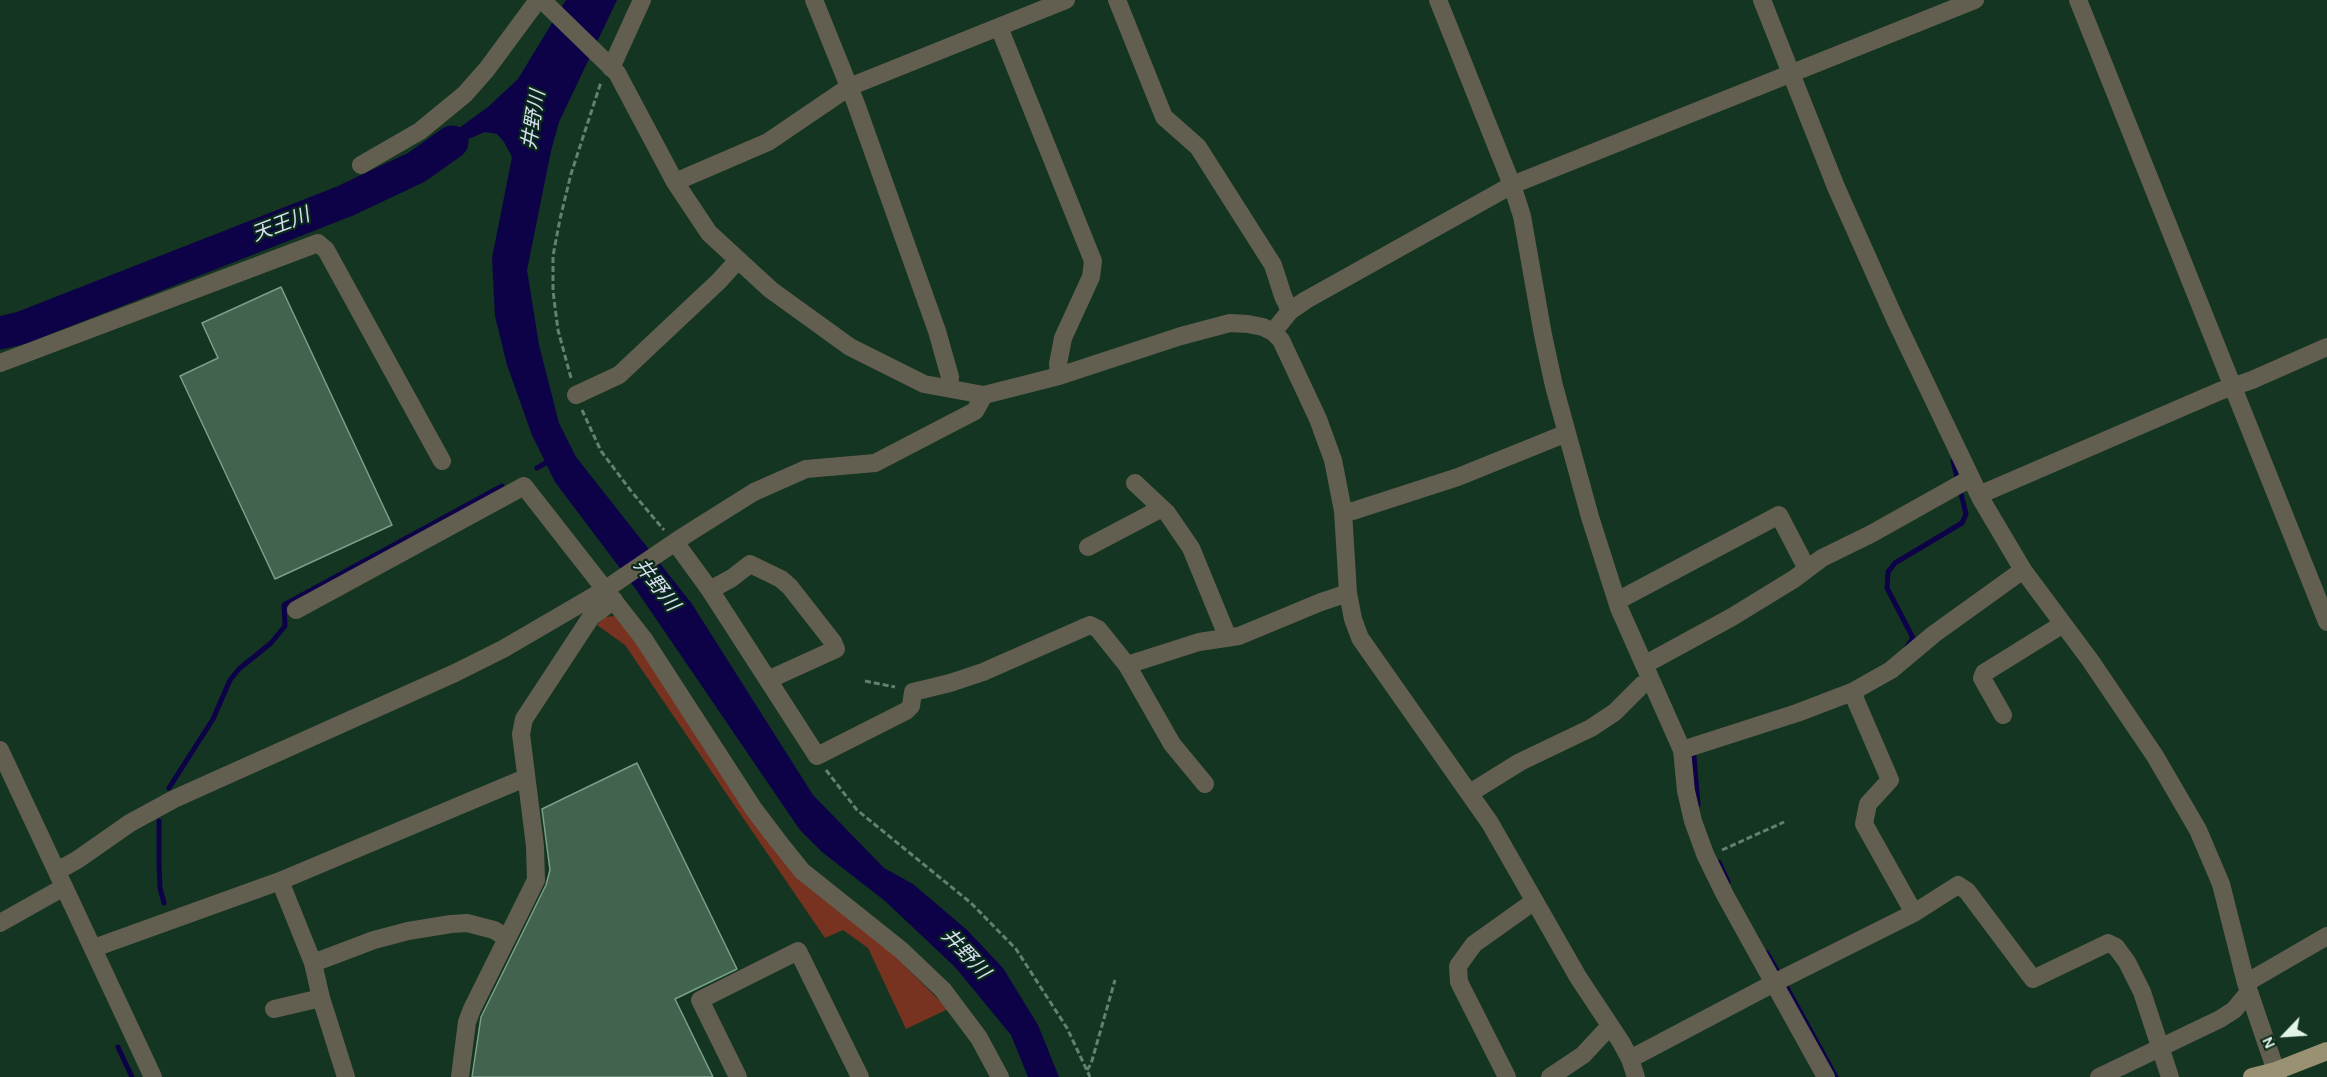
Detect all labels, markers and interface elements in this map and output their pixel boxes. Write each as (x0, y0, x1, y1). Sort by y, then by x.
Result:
water label: 井野川 (517, 88, 551, 152)
water label: 天王川 (249, 203, 313, 247)
water label: 井野川 (628, 554, 684, 616)
water label: 井野川 (936, 924, 994, 984)
north arrow (2255, 1005, 2315, 1065)
text: N (2257, 1034, 2279, 1052)

